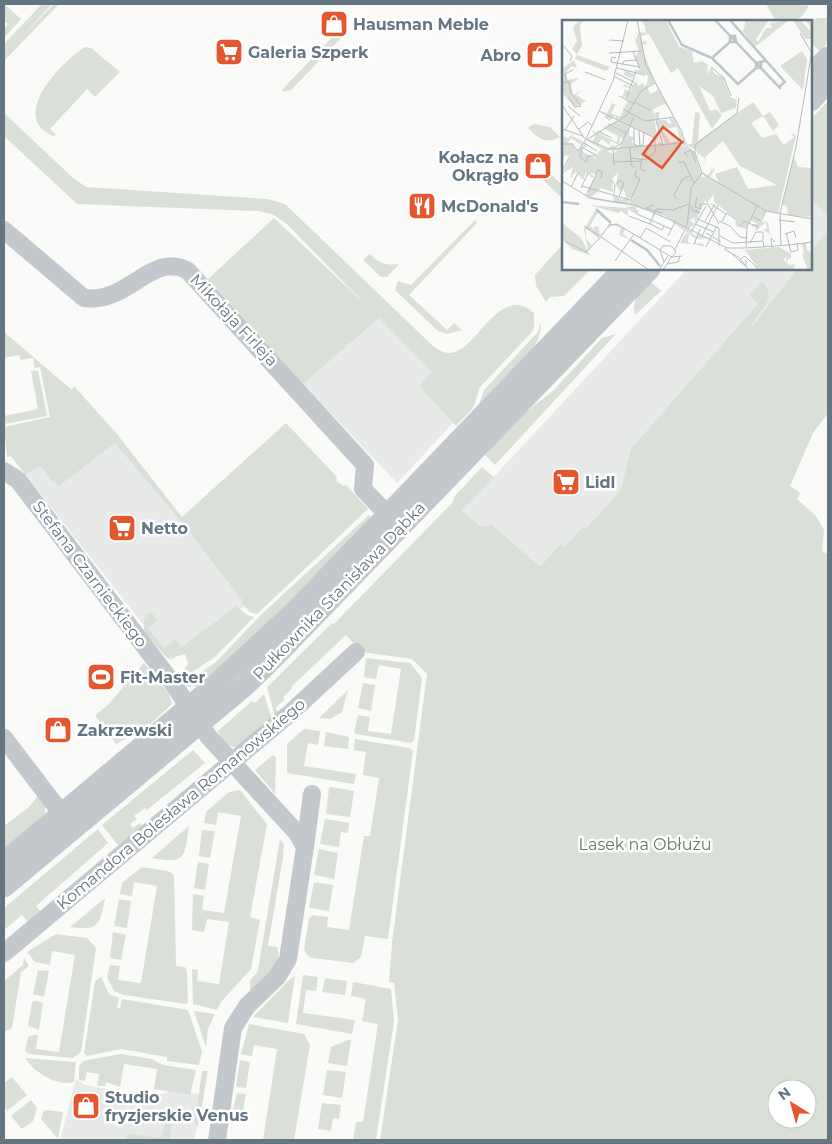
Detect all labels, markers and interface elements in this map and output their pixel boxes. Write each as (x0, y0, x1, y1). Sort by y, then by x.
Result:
shop icon: Hausman Meble (319, 9, 349, 39)
place label: Hausman Meble (353, 15, 489, 34)
inset map (562, 20, 812, 270)
supermarket icon: Galeria Szperk (214, 37, 244, 67)
shop icon: Abro (525, 40, 555, 70)
place label: Galeria Szperk (248, 43, 369, 62)
place label: Abro (479, 46, 521, 65)
place label: Kołacz na Okrągło (438, 148, 519, 186)
shop icon: Kołacz na Okrągło (523, 151, 553, 181)
restaurant icon: McDonald's (407, 191, 437, 221)
place label: McDonald's (441, 197, 539, 216)
street label: Mikołaja Firleja (186, 270, 282, 370)
supermarket icon: Lidl (551, 467, 581, 497)
place label: Lidl (585, 473, 615, 492)
street label: Stefana Czarnieckiego (29, 497, 151, 651)
street label: Pułkownika Stanisława Dąbka (249, 498, 429, 684)
supermarket icon: Netto (107, 513, 137, 543)
place label: Netto (141, 519, 188, 538)
sports icon: Fit-Master (86, 662, 116, 692)
place label: Fit-Master (120, 668, 205, 687)
street label: Komandora Bolesława Romanowskiego (53, 694, 309, 914)
shop icon: Zakrzewski (43, 715, 73, 745)
place label: Zakrzewski (77, 721, 172, 740)
park label: Lasek na Obłużu (579, 835, 711, 854)
north arrow (767, 1079, 817, 1129)
text: N (774, 1083, 794, 1104)
place label: Studio fryzjerskie Venus (105, 1088, 249, 1125)
shop icon: Studio fryzjerskie Venus (71, 1091, 101, 1121)

